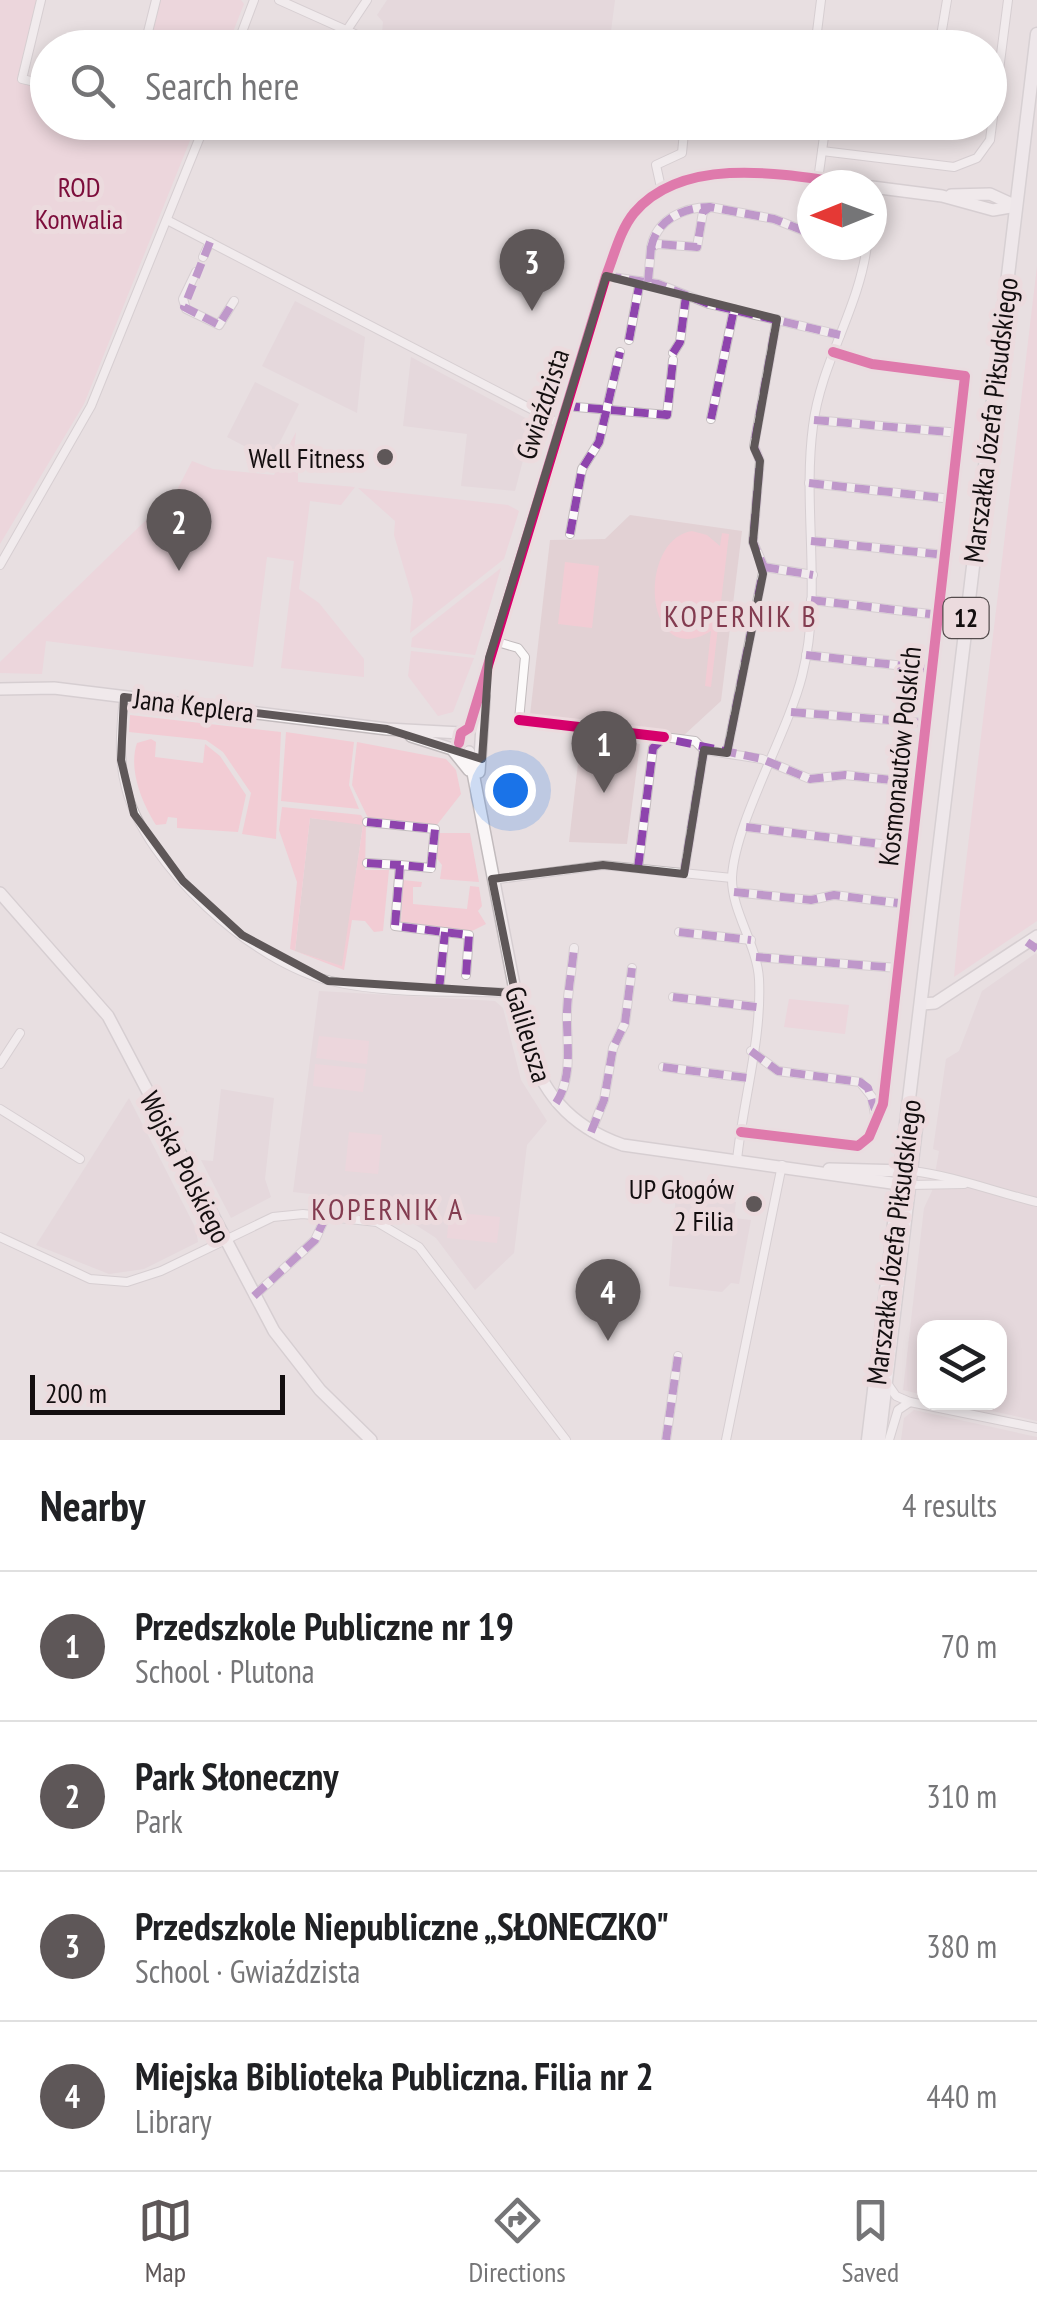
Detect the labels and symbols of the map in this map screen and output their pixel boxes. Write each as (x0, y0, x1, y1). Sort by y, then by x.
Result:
park label: ROD Konwalia (35, 168, 123, 237)
north arrow (797, 170, 887, 260)
pin: 3 (500, 228, 564, 311)
street label: Marszałka Józefa Piłsudskiego (954, 275, 1026, 565)
street label: Gwiaździsta (507, 344, 577, 464)
place label: Well Fitness (249, 439, 365, 476)
marker: Well Fitness (374, 446, 396, 468)
pin: 2 (146, 488, 212, 571)
district label: KOPERNIK B (664, 596, 818, 635)
road number: 12 (944, 598, 988, 638)
street label: Kosmonautów Polskich (869, 644, 929, 868)
street label: Jana Keplera (131, 679, 256, 731)
pin: 1 (572, 710, 636, 793)
your location (485, 765, 536, 816)
street label: Galileusza (497, 981, 561, 1087)
street label: Wojska Polskiego (132, 1085, 240, 1249)
street label: Marszałka Józefa Piłsudskiego (857, 1097, 929, 1387)
place label: UP Głogów 2 Filia (629, 1170, 734, 1239)
district label: KOPERNIK A (311, 1189, 465, 1228)
marker: UP Głogów 2 Filia (743, 1193, 765, 1215)
pin: 4 (576, 1258, 640, 1341)
scale bar (30, 1370, 285, 1414)

